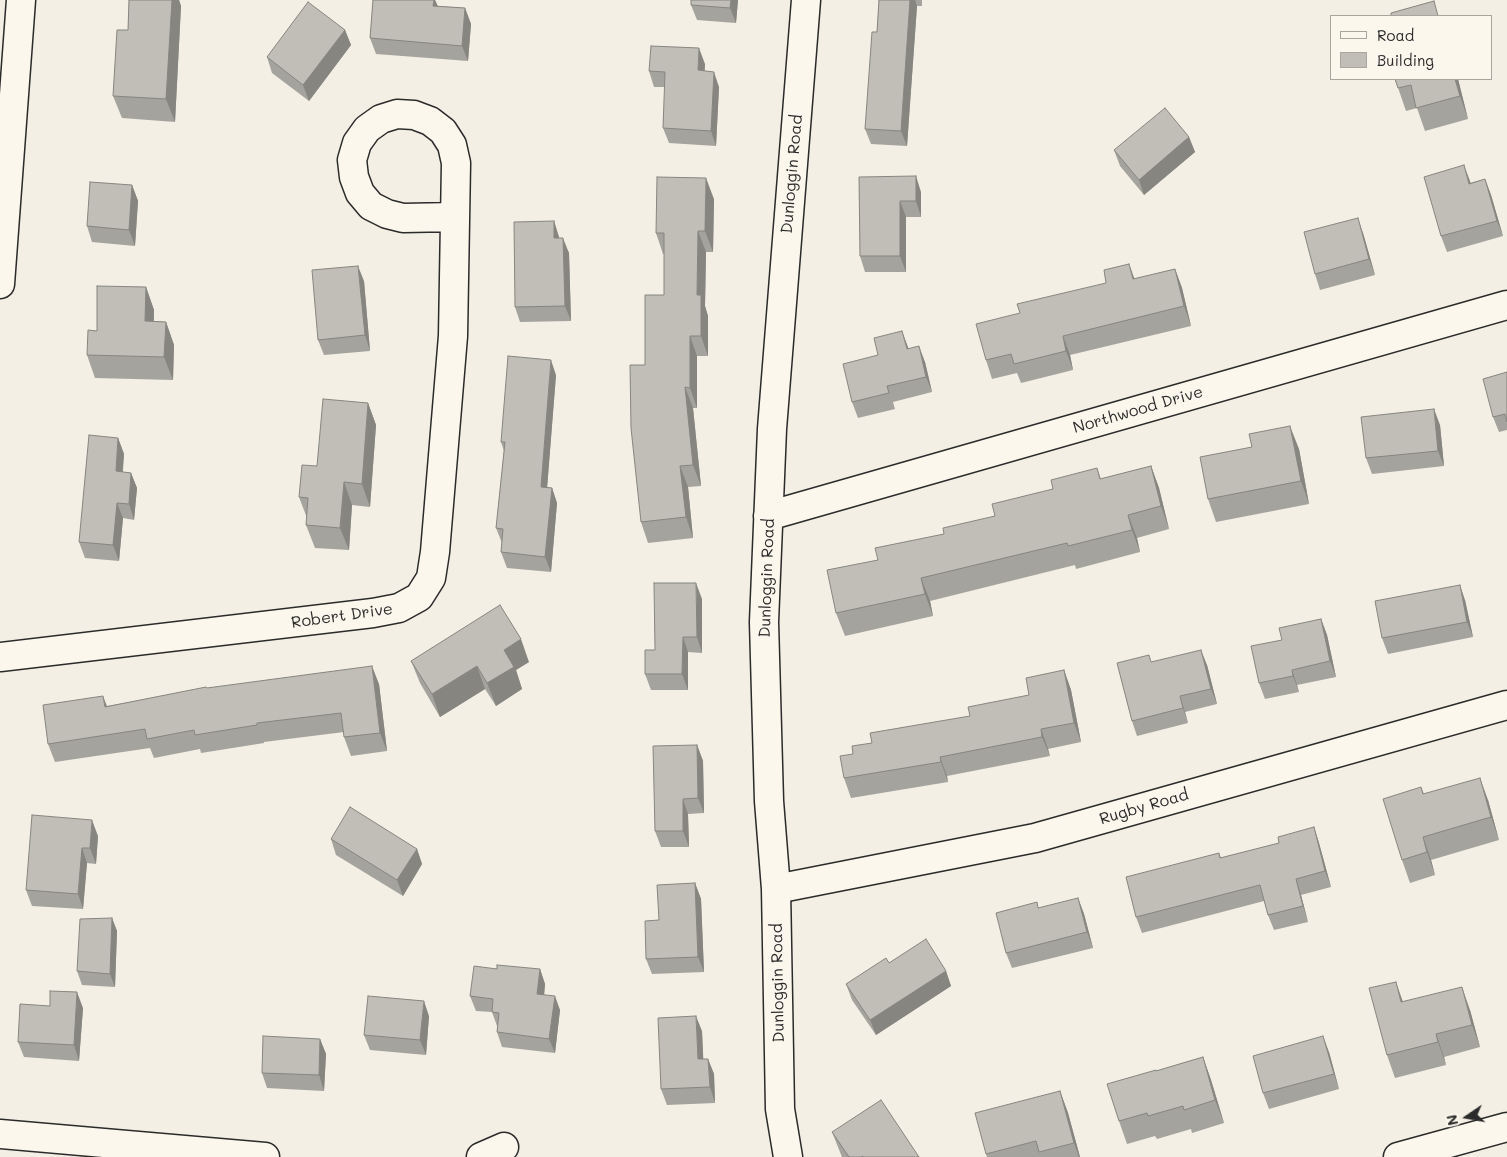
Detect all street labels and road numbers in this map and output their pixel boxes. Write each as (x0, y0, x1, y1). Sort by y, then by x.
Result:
street label: Dunloggin Road (777, 114, 807, 234)
street label: Northwood Drive (1071, 382, 1205, 438)
street label: Dunloggin Road (755, 518, 779, 638)
street label: Robert Drive (290, 599, 394, 633)
street label: Rugby Road (1097, 785, 1191, 829)
street label: Dunloggin Road (767, 923, 789, 1043)

